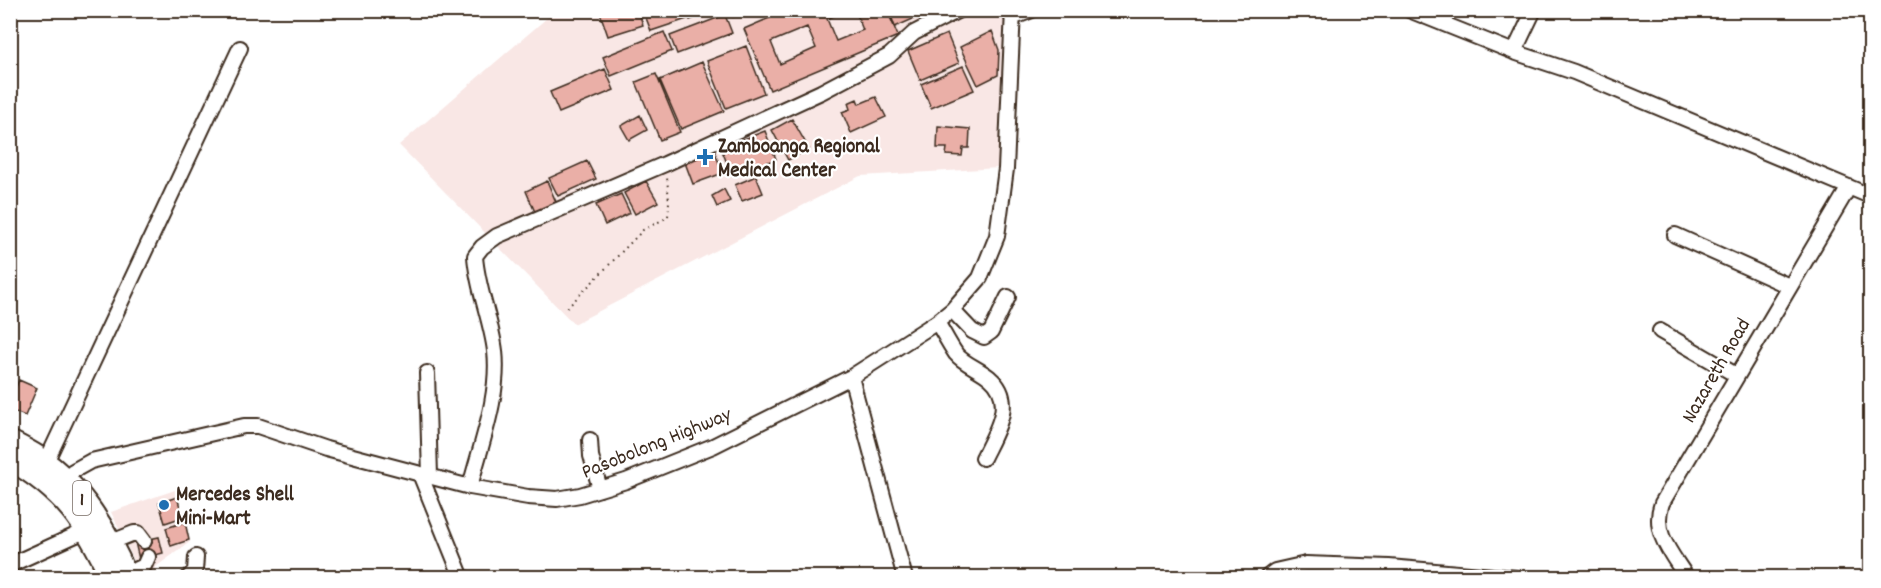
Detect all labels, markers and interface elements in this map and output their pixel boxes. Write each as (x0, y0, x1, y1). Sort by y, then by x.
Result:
place label: Zamboanga Regional Medical Center (718, 133, 881, 187)
marker: Zamboanga Regional Medical Center (696, 148, 714, 166)
street label: Nazareth Road (1675, 314, 1760, 429)
street label: Pasobolong Highway (578, 401, 737, 489)
road number: 1 (73, 481, 91, 515)
place label: Mercedes Shell Mini-Mart (176, 481, 295, 535)
marker: Mercedes Shell Mini-Mart (157, 498, 171, 512)

